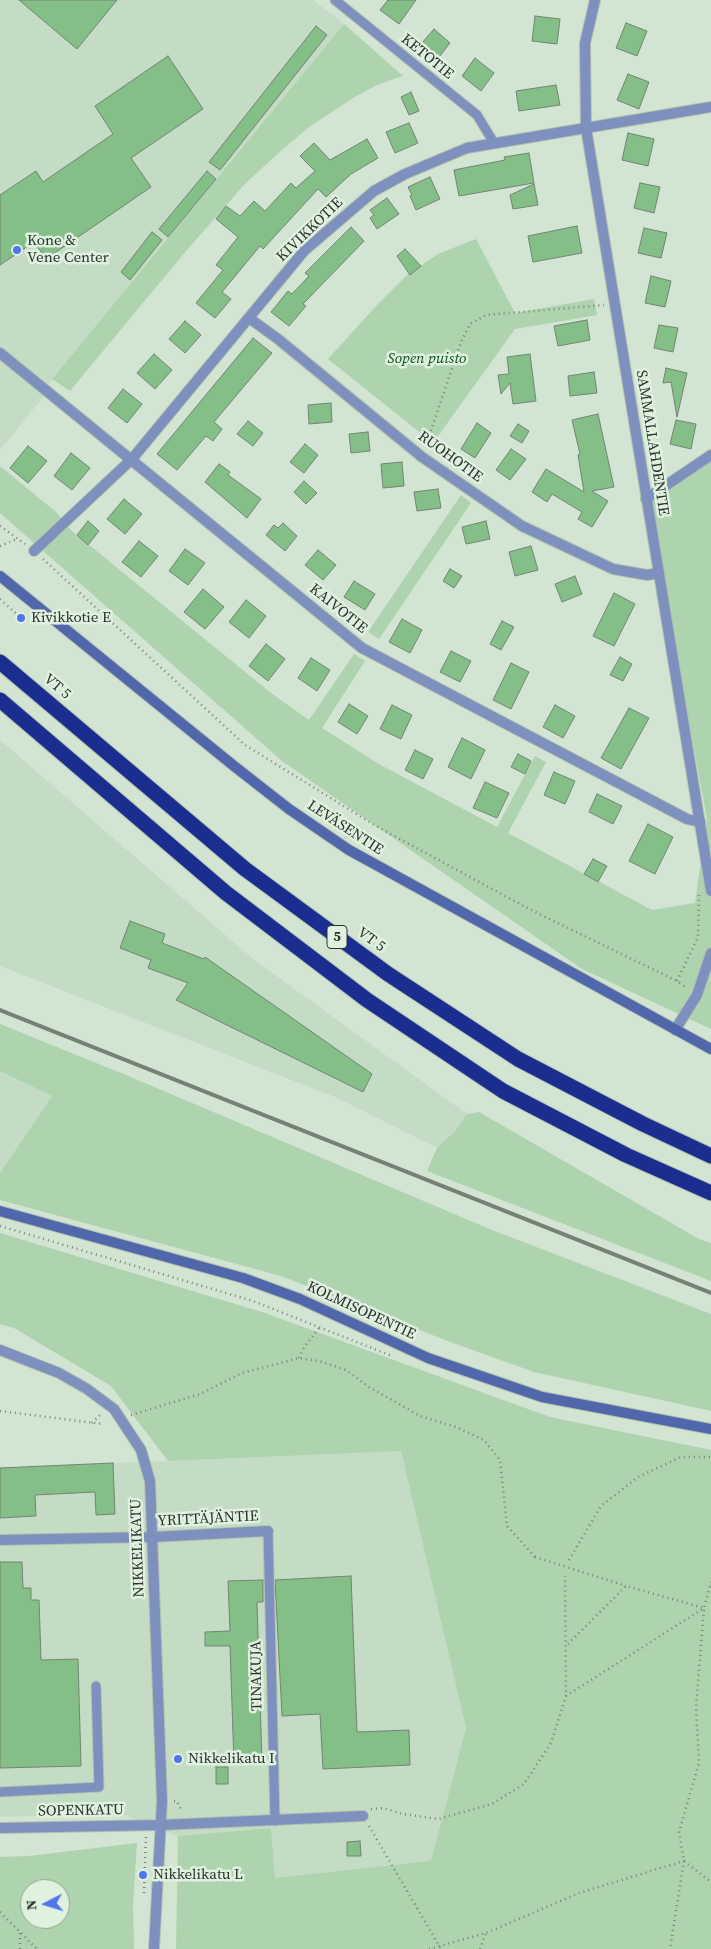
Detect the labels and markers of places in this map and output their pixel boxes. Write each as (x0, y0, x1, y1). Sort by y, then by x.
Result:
place label: Kone & Vene Center (27, 232, 109, 267)
marker: Kone & Vene Center (11, 244, 23, 256)
place label: Kivikkotie E (31, 609, 111, 627)
marker: Kivikkotie E (15, 612, 27, 624)
place label: Nikkelikatu I (188, 1750, 275, 1768)
marker: Nikkelikatu I (172, 1753, 184, 1765)
place label: Nikkelikatu L (153, 1866, 243, 1884)
marker: Nikkelikatu L (137, 1869, 149, 1881)

